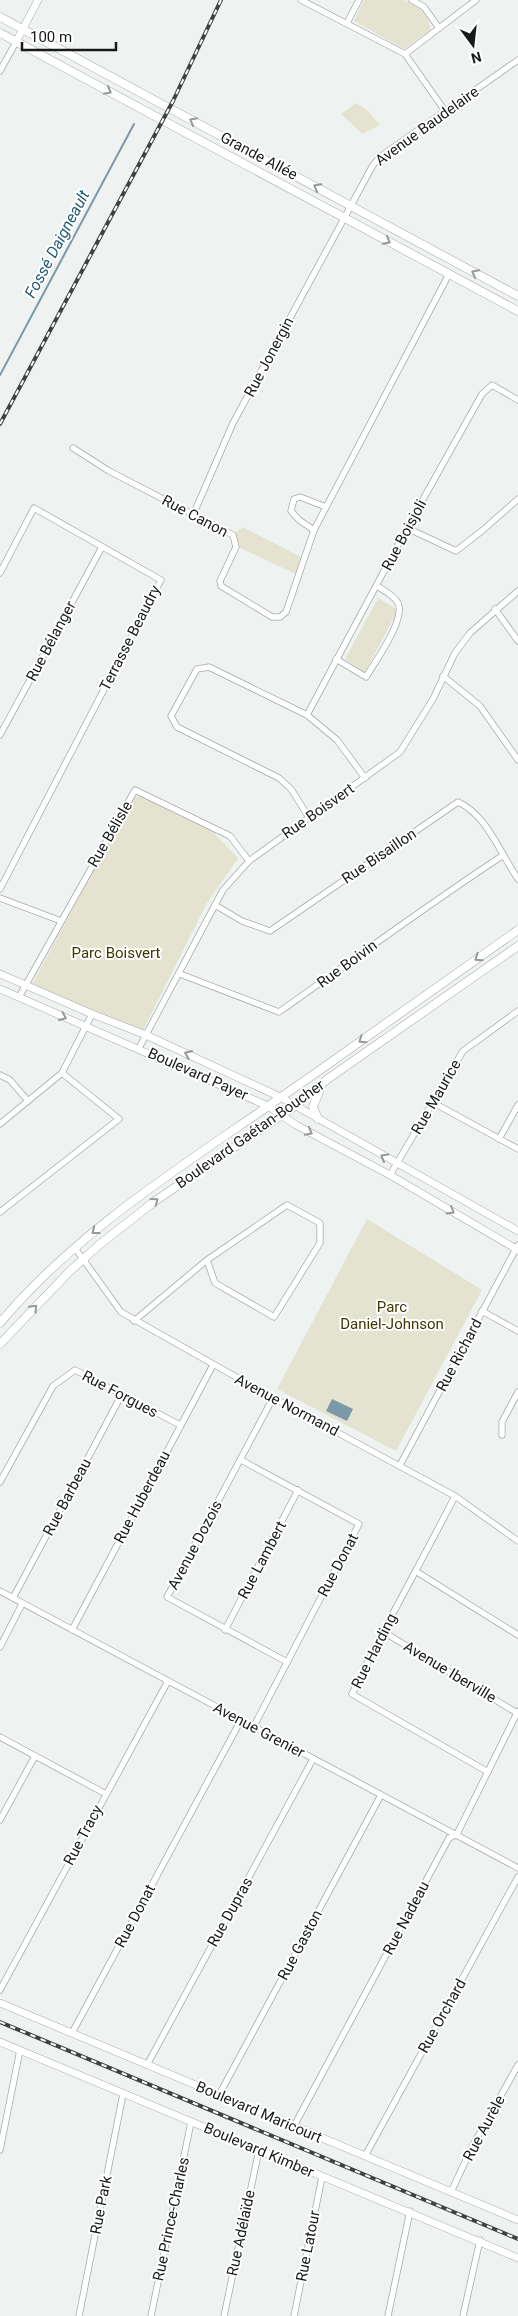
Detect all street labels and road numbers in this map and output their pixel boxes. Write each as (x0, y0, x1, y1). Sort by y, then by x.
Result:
street label: Avenue Baudelaire (372, 82, 482, 170)
street label: Grande Allée (217, 128, 301, 184)
street label: Rue Jonergin (240, 314, 298, 400)
street label: Rue Canon (159, 491, 231, 541)
street label: Rue Boisjoli (378, 496, 430, 574)
street label: Terrasse Beaudry (96, 582, 164, 694)
street label: Rue Bélanger (22, 598, 80, 684)
street label: Rue Boisvert (278, 779, 358, 842)
street label: Rue Bélisle (84, 798, 136, 870)
street label: Rue Bisaillon (338, 825, 420, 887)
street label: Rue Boivin (313, 936, 381, 992)
street label: Boulevard Payer (145, 1044, 251, 1104)
street label: Rue Maurice (407, 1056, 465, 1138)
street label: Boulevard Gaétan-Boucher (172, 1076, 328, 1192)
street label: Rue Richard (432, 1316, 486, 1394)
street label: Rue Forgues (79, 1367, 161, 1421)
street label: Avenue Normand (232, 1370, 342, 1440)
street label: Rue Huberdeau (110, 1448, 174, 1546)
street label: Rue Barbeau (39, 1455, 95, 1539)
street label: Avenue Dozois (164, 1497, 226, 1593)
street label: Rue Lambert (234, 1518, 290, 1602)
street label: Rue Donat (314, 1530, 362, 1600)
street label: Rue Harding (347, 1610, 401, 1692)
street label: Avenue Iberville (401, 1637, 500, 1707)
street label: Avenue Grenier (210, 1698, 308, 1762)
street label: Rue Tracy (60, 1802, 106, 1868)
street label: Rue Dupras (204, 1874, 256, 1950)
street label: Rue Nadeau (379, 1878, 433, 1958)
street label: Rue Donat (111, 1881, 159, 1951)
street label: Rue Gaston (274, 1907, 326, 1983)
street label: Rue Orchard (414, 1976, 470, 2056)
street label: Boulevard Maricourt (193, 2077, 325, 2147)
street label: Rue Aurèle (459, 2092, 509, 2164)
street label: Boulevard Kimber (201, 2119, 317, 2181)
street label: Rue Prince-Charles (149, 2155, 193, 2283)
street label: Rue Park (86, 2174, 116, 2236)
street label: Rue Adélaïde (223, 2188, 259, 2278)
street label: Rue Latour (292, 2209, 324, 2283)

